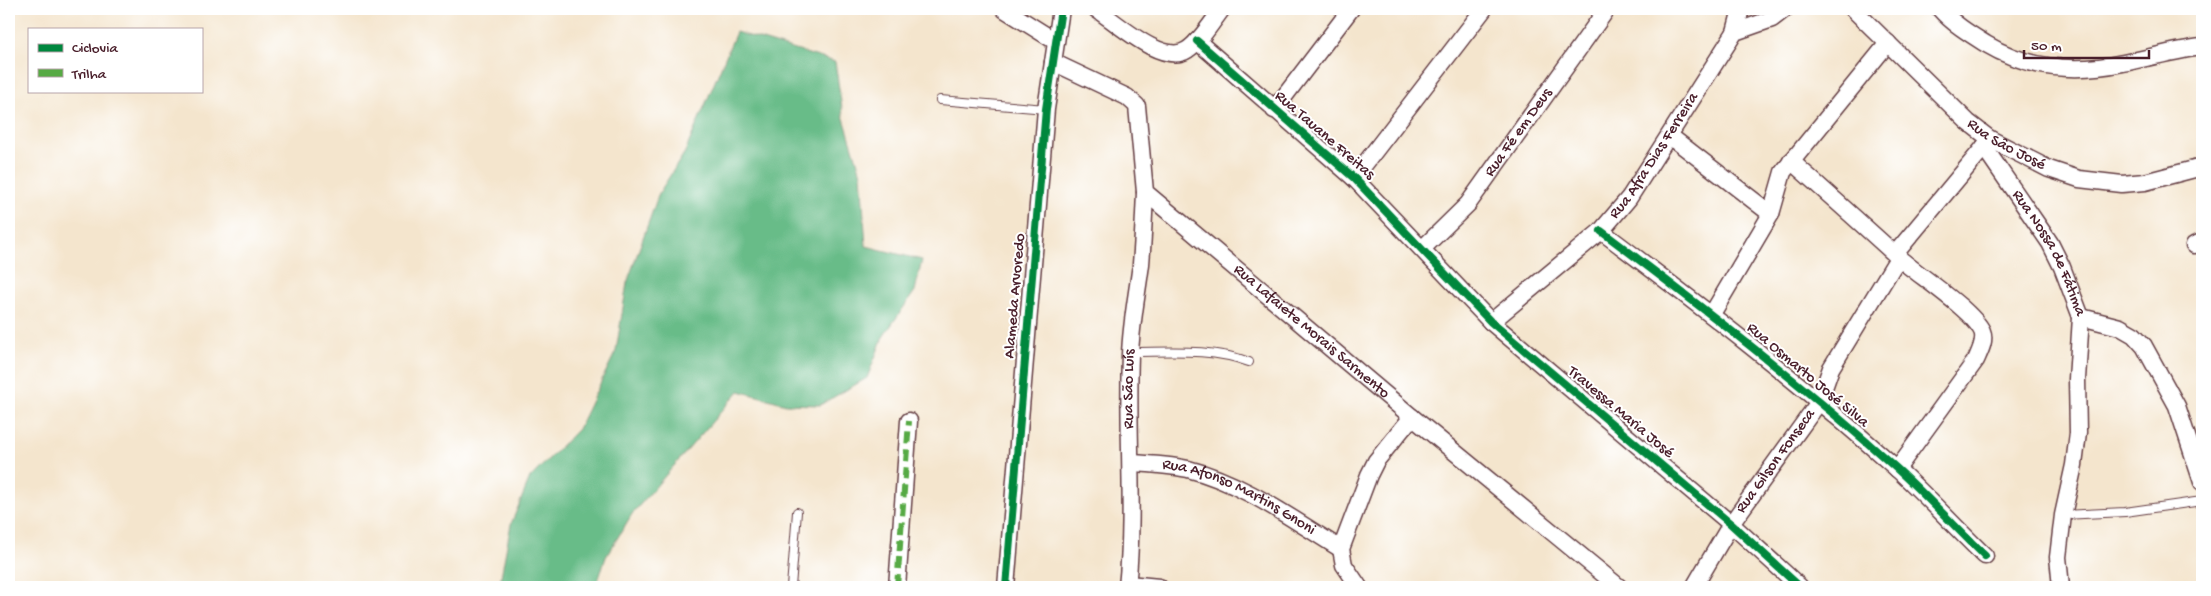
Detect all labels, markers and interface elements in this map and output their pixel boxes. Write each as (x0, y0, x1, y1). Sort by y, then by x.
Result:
legend (28, 28, 202, 92)
scale bar (2024, 28, 2148, 60)
text: 50 m (2031, 38, 2062, 56)
text: Ciclovia (72, 40, 118, 58)
text: Trilha (71, 66, 107, 84)
street label: Rua Fé em Deus (1481, 84, 1558, 181)
street label: Rua Tauane Freitas (1270, 87, 1379, 185)
street label: Rua Afra Dias Ferreira (1606, 88, 1704, 223)
street label: Rua Sâo José (1963, 115, 2049, 175)
street label: Rua Nossa de Fátima (2007, 187, 2090, 320)
street label: Alameda Arvoredo (1001, 233, 1031, 359)
street label: Rua Lafaiete Morais Sarmento (1229, 261, 1393, 403)
street label: Rua Osmarto José Silva (1742, 319, 1873, 433)
street label: Rua São Luís (1120, 348, 1140, 429)
street label: Travessa Maria José (1562, 362, 1678, 464)
street label: Rua Gilson Fonseca (1732, 405, 1821, 517)
street label: Rua Afonso Martins Gnoni (1161, 456, 1319, 540)

